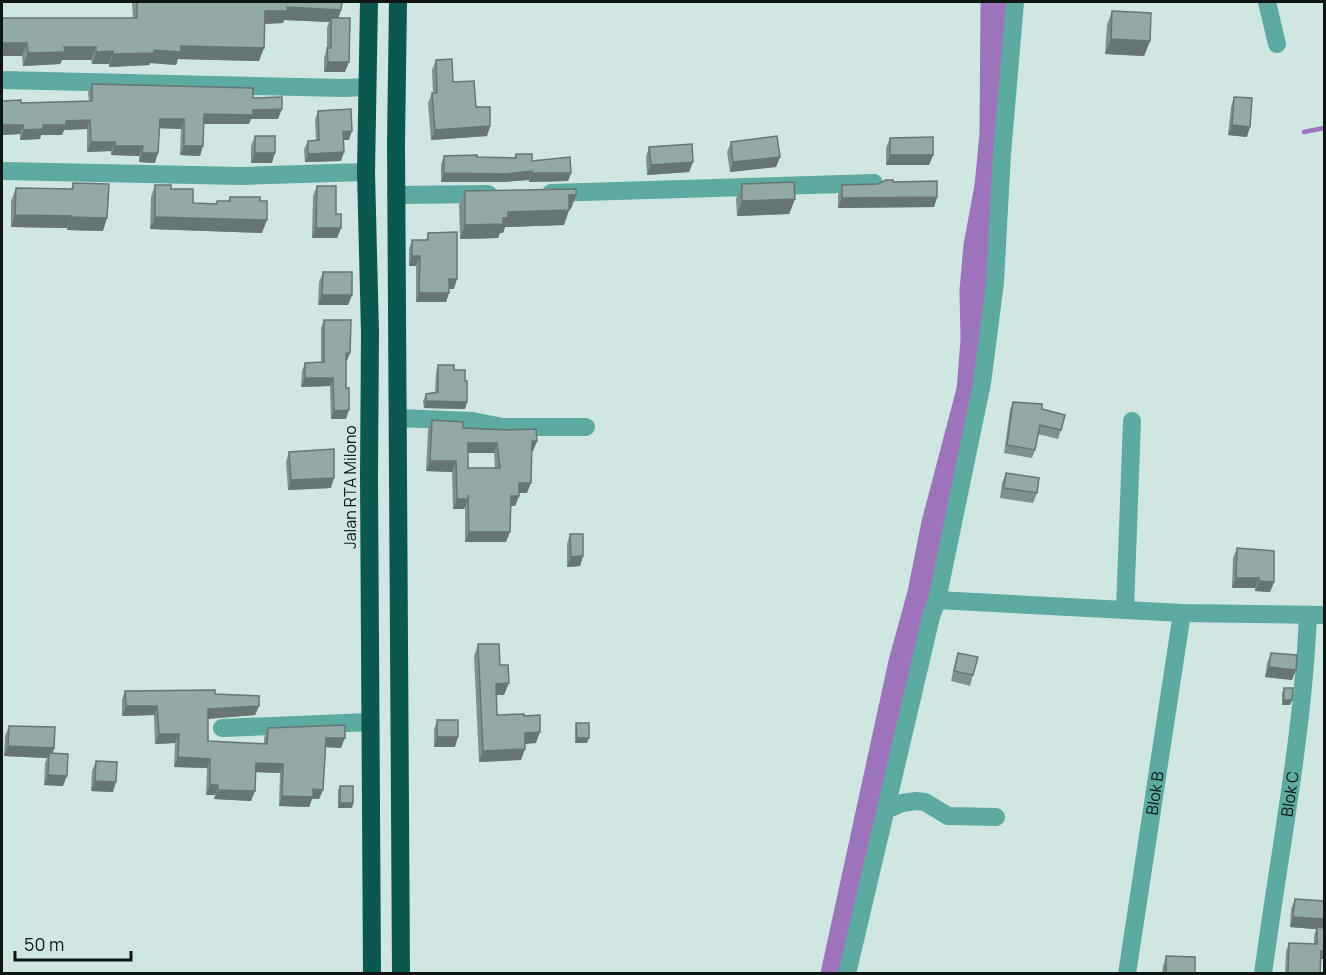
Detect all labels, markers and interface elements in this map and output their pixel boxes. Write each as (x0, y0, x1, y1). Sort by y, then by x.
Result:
street label: Jalan RTA Milono (339, 425, 361, 549)
street label: Blok B (1140, 770, 1169, 816)
street label: Blok C (1276, 770, 1304, 818)
scale bar (15, 924, 130, 962)
text: 50 m (24, 932, 64, 956)

